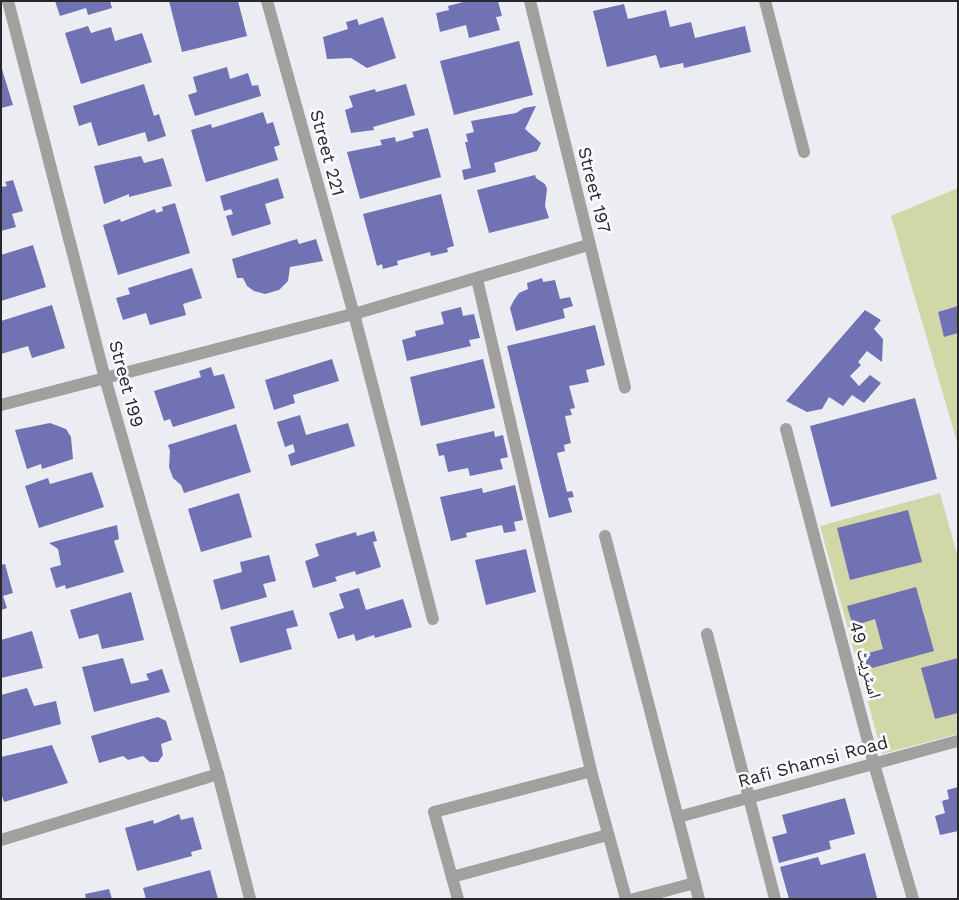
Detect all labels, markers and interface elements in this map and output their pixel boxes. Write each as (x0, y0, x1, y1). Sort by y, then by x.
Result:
street label: Street 221 (305, 108, 349, 198)
street label: Street 197 (573, 145, 615, 235)
street label: Street 199 (104, 338, 148, 430)
street label: اسٹریٹ 49 (844, 619, 886, 701)
street label: Rafi Shamsi Road (736, 732, 890, 792)

